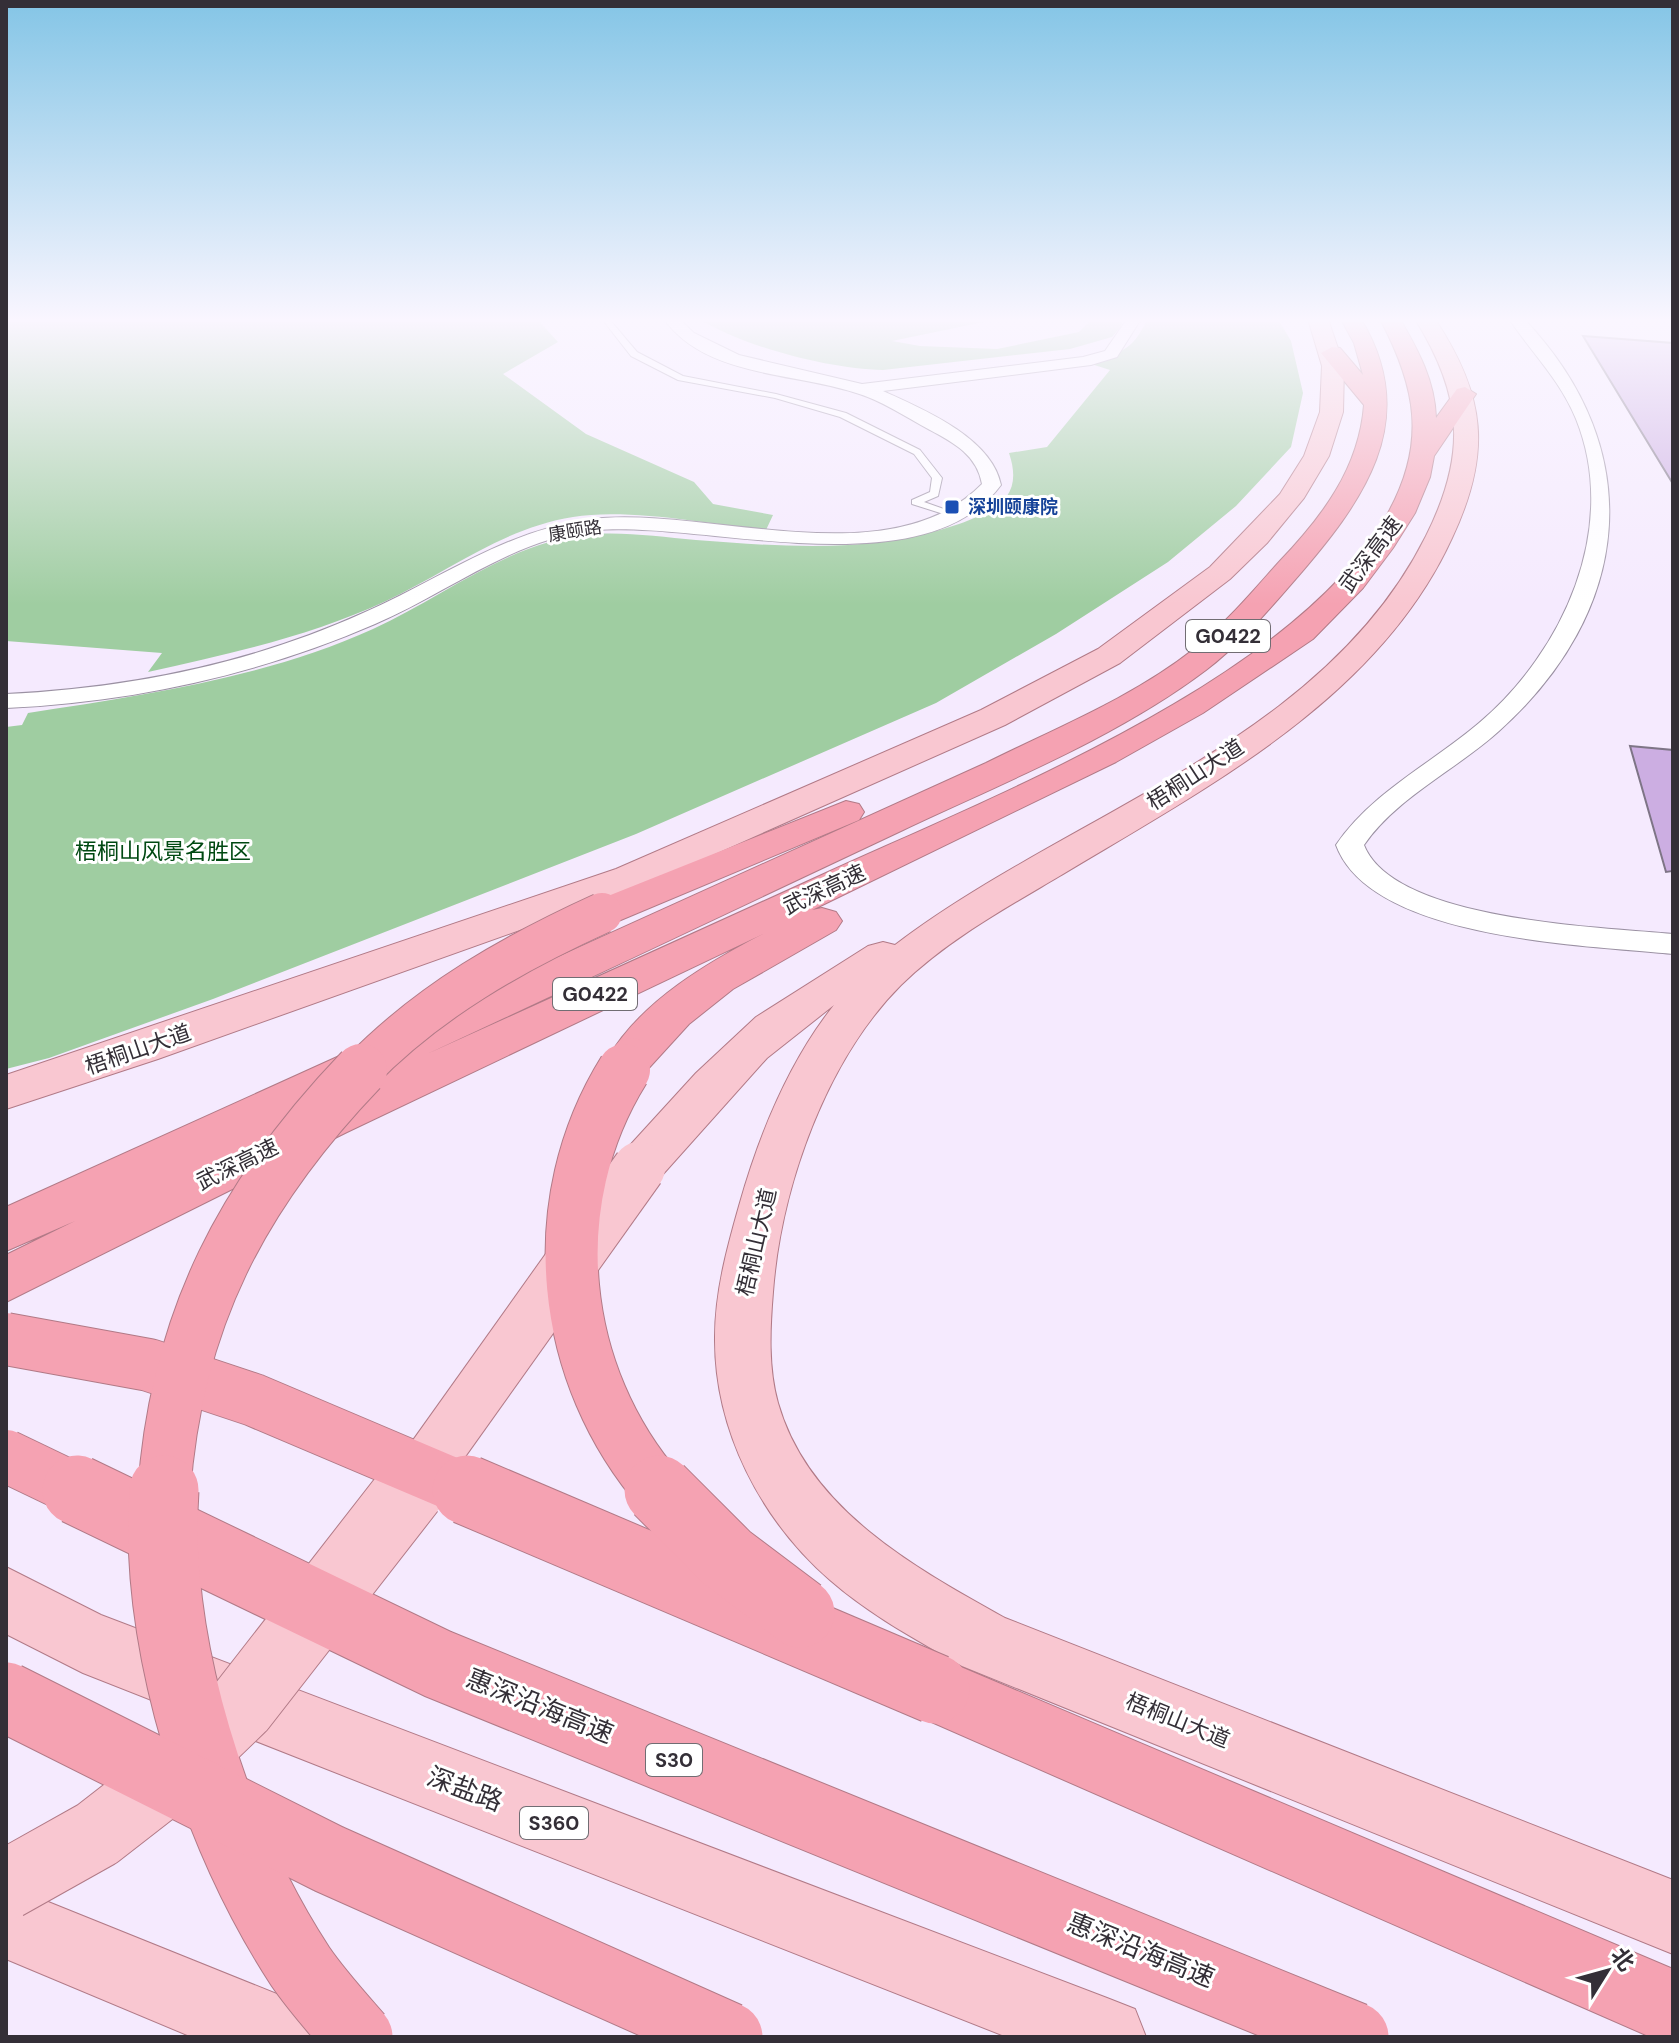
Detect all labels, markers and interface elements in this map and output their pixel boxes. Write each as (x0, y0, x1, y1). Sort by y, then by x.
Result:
place label: 深圳颐康院 (968, 495, 1058, 519)
marker: 深圳颐康院 (943, 498, 961, 516)
street label: 武深高速 (1332, 510, 1408, 598)
street label: 康颐路 (546, 515, 604, 547)
road number: G0422 (1186, 620, 1270, 652)
street label: 梧桐山大道 (1141, 732, 1249, 817)
park label: 梧桐山风景名胜区 (75, 837, 251, 866)
street label: 武深高速 (778, 858, 870, 921)
road number: G0422 (553, 978, 637, 1010)
street label: 梧桐山大道 (81, 1018, 195, 1081)
street label: 武深高速 (191, 1132, 283, 1197)
street label: 梧桐山大道 (730, 1185, 783, 1299)
street label: 惠深沿海高速 (461, 1661, 619, 1751)
street label: 梧桐山大道 (1121, 1686, 1234, 1755)
road number: S30 (646, 1744, 702, 1776)
street label: 深盐路 (422, 1759, 508, 1819)
road number: S360 (520, 1807, 588, 1839)
street label: 惠深沿海高速 (1062, 1905, 1220, 1995)
north arrow (1567, 1931, 1647, 2011)
text: 北 (1604, 1942, 1641, 1977)

